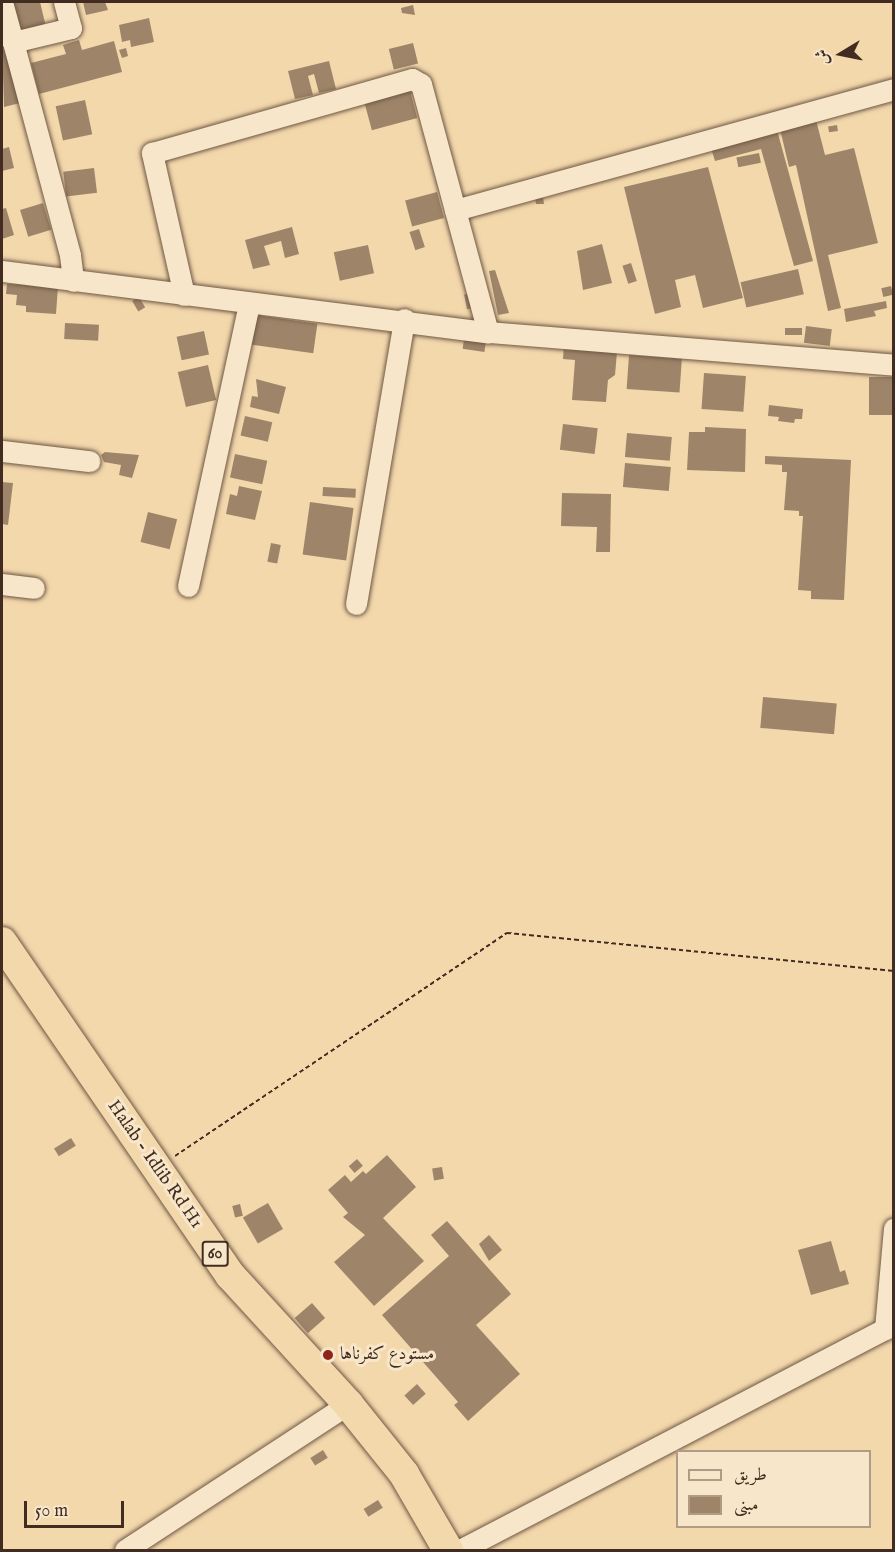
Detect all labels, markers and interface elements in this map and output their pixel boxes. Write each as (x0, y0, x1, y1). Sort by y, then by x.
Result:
north arrow (811, 24, 871, 84)
text: ش (812, 48, 834, 67)
street label: Halab - Idlib Rd H1 (102, 1097, 206, 1233)
road number: 60 (202, 1241, 228, 1267)
place label: مستودع كفرناها (340, 1344, 434, 1366)
marker: مستودع كفرناها (321, 1348, 335, 1362)
legend (676, 1450, 871, 1528)
text: طريق (734, 1464, 767, 1487)
scale bar (27, 1489, 128, 1527)
text: مبنى (734, 1494, 759, 1517)
text: 50 m (35, 1500, 68, 1523)

